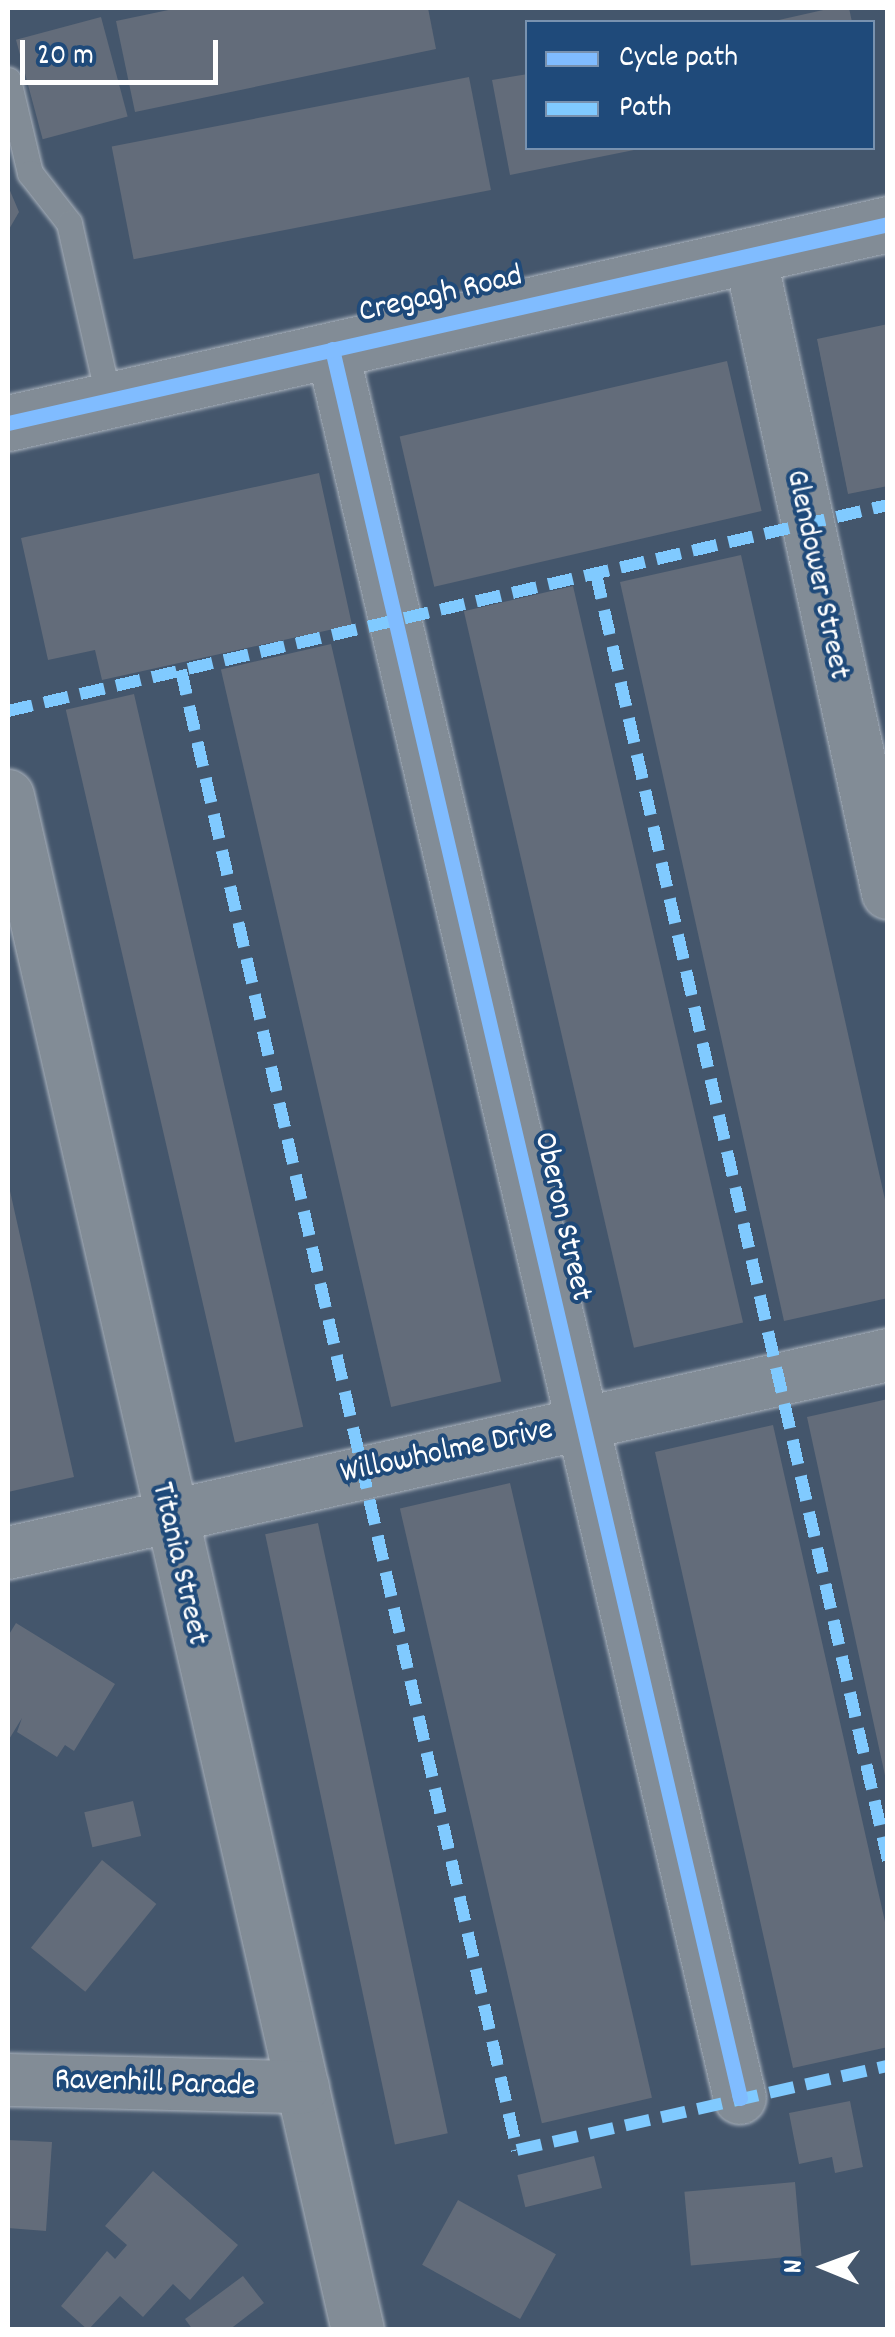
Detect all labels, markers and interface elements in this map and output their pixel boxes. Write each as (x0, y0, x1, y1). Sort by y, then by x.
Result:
scale bar (25, 20, 222, 82)
legend (525, 20, 875, 150)
text: 20 m (37, 36, 94, 79)
text: Cycle path (619, 38, 738, 81)
text: Path (619, 88, 672, 131)
street label: Cregagh Road (356, 259, 526, 333)
street label: Glendower Street (775, 467, 857, 683)
street label: Oberon Street (523, 1129, 599, 1305)
street label: Willowholme Drive (337, 1412, 557, 1494)
street label: Titania Street (141, 1479, 215, 1649)
street label: Ravenhill Parade (54, 2062, 256, 2108)
north arrow (775, 2217, 875, 2317)
text: N (775, 2259, 815, 2274)

